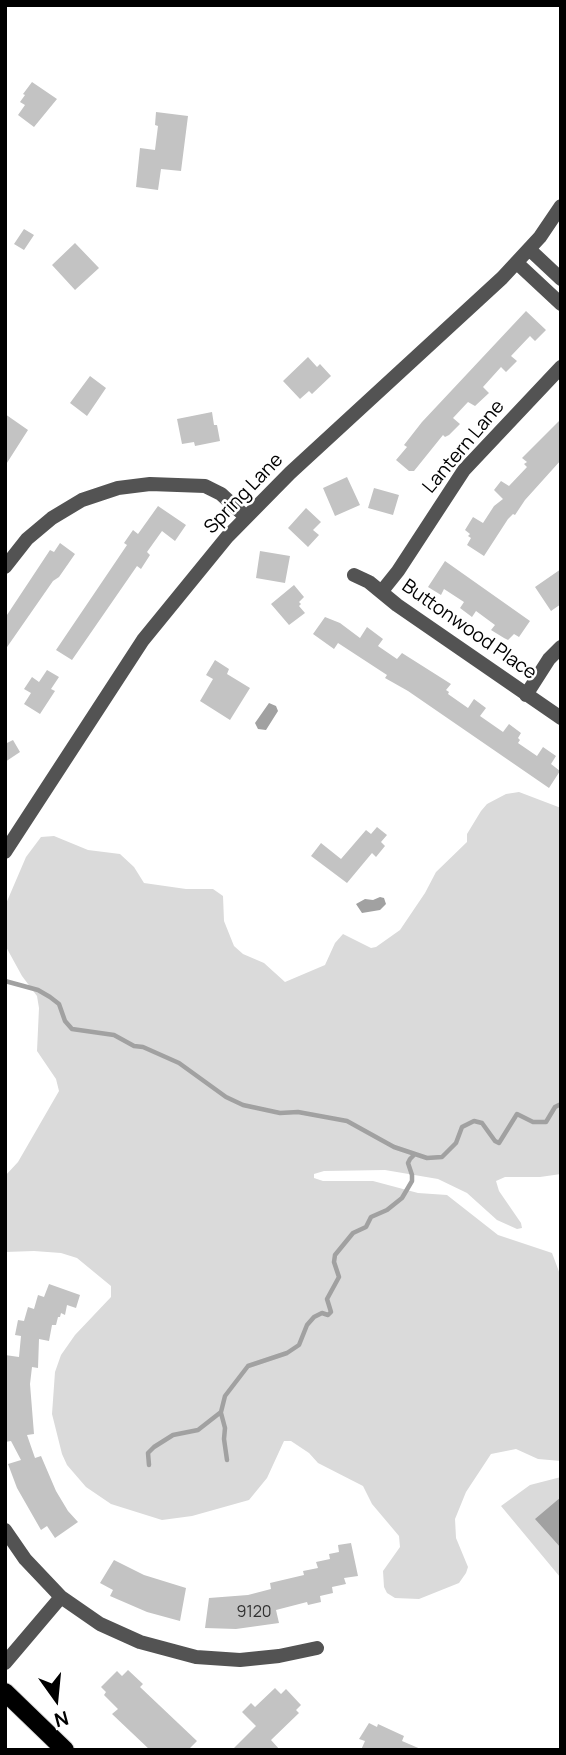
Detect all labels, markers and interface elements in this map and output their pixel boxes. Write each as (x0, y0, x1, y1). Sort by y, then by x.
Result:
street label: Lantern Lane (419, 396, 509, 498)
street label: Spring Lane (200, 449, 288, 539)
street label: Buttonwood Place (397, 575, 541, 685)
house number: 9120 (236, 1603, 272, 1623)
north arrow (21, 1664, 91, 1734)
text: N (51, 1705, 71, 1734)

